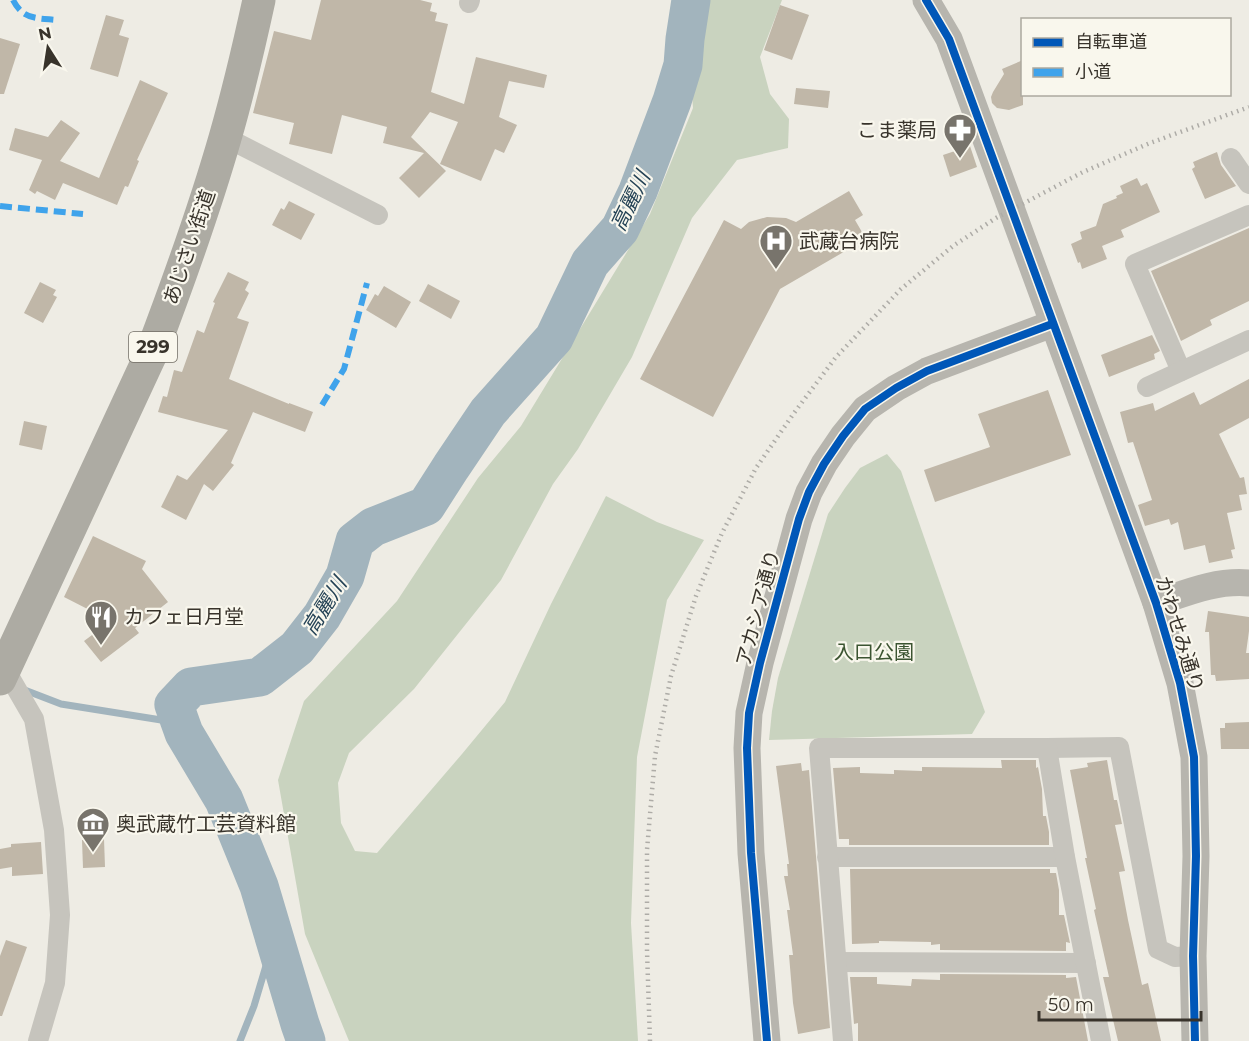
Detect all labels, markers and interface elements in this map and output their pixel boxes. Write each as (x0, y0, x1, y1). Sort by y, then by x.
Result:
north arrow (18, 18, 78, 78)
legend (1021, 18, 1231, 96)
text: N (37, 23, 53, 44)
text: 自転車道 (1075, 31, 1147, 53)
text: 小道 (1075, 61, 1111, 83)
pharmacy icon: こま薬局 (942, 112, 978, 159)
place label: こま薬局 (857, 118, 937, 142)
water label: 高麗川 (605, 165, 656, 235)
street label: あじさい街道 (158, 186, 220, 308)
hospital icon: 武蔵台病院 (758, 223, 794, 270)
place label: 武蔵台病院 (799, 229, 899, 253)
road number: 299 (129, 332, 177, 362)
street label: アカシア通り (731, 547, 785, 669)
water label: 高麗川 (297, 571, 352, 639)
street label: かわせみ通り (1151, 573, 1209, 695)
restaurant icon: カフェ日月堂 (83, 599, 119, 646)
place label: カフェ日月堂 (124, 605, 244, 629)
park label: 入口公園 (834, 640, 914, 664)
museum icon: 奥武蔵竹工芸資料館 (75, 806, 111, 853)
place label: 奥武蔵竹工芸資料館 (116, 812, 296, 836)
scale bar (1039, 984, 1201, 1022)
text: 50 m (1048, 994, 1094, 1016)

